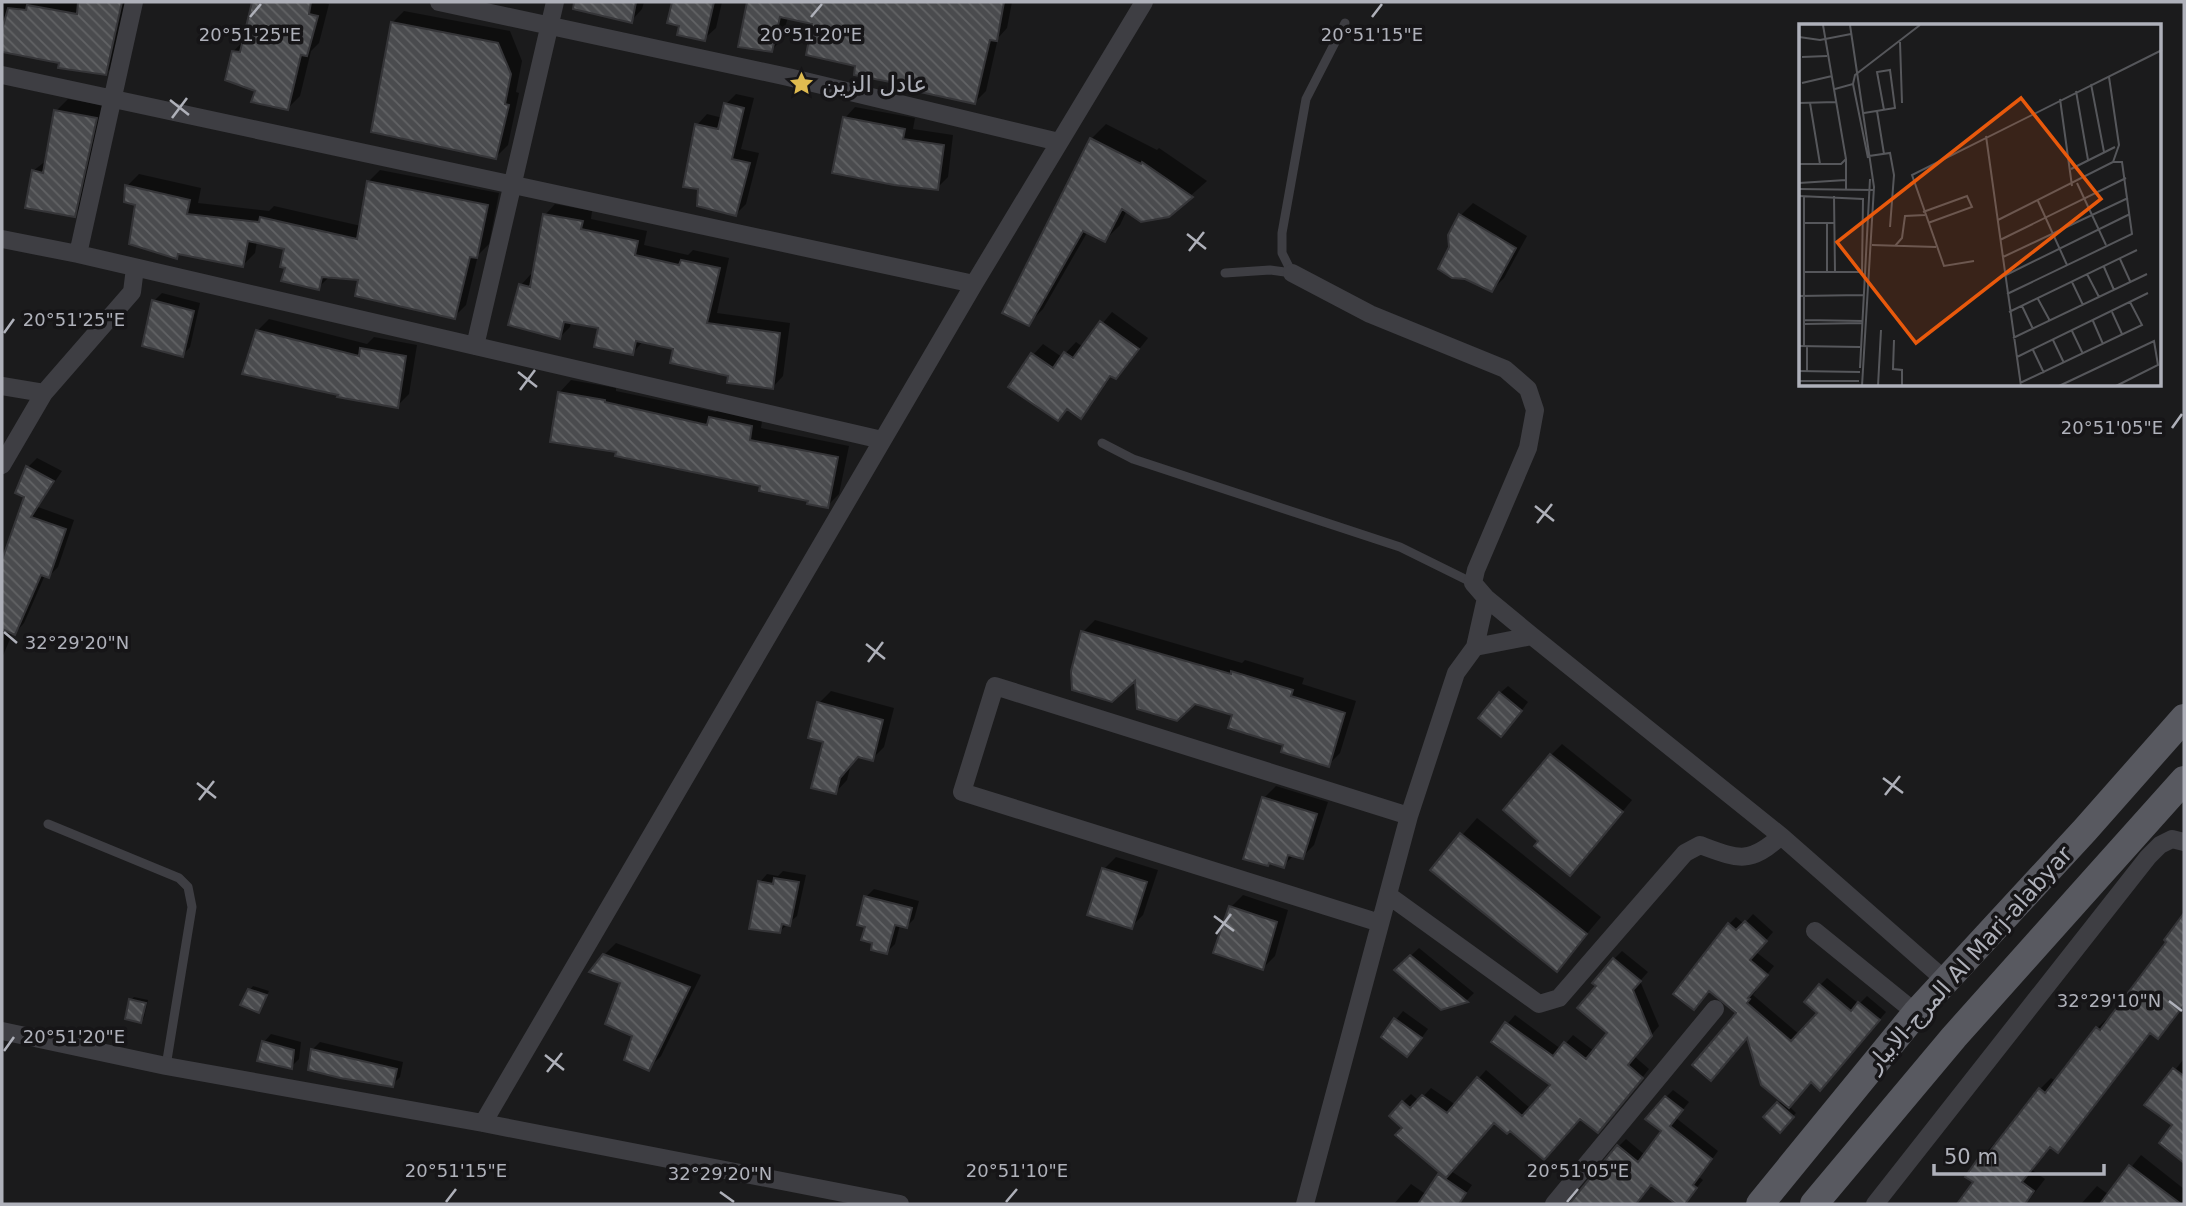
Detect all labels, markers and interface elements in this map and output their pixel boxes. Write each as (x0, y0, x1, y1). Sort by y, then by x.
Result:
text: 20°51'25"E (199, 24, 301, 45)
text: 20°51'20"E (760, 24, 862, 45)
text: 20°51'15"E (1321, 24, 1423, 45)
inset map (1799, 24, 2162, 387)
place icon: عادل الزين (788, 70, 816, 98)
place label: عادل الزين (822, 71, 927, 98)
text: 20°51'25"E (23, 309, 125, 330)
text: 20°51'05"E (2061, 417, 2163, 438)
text: 32°29'20"N (25, 632, 129, 653)
street label: المرج-الابيار Al Marj-alabyar (1860, 840, 2078, 1079)
text: 32°29'10"N (2057, 990, 2161, 1011)
text: 20°51'20"E (23, 1026, 125, 1047)
scale bar (1934, 1132, 2104, 1176)
text: 50 m (1944, 1145, 1998, 1169)
text: 20°51'15"E (405, 1160, 507, 1181)
text: 20°51'10"E (966, 1160, 1068, 1181)
text: 20°51'05"E (1527, 1160, 1629, 1181)
text: 32°29'20"N (668, 1163, 772, 1184)

